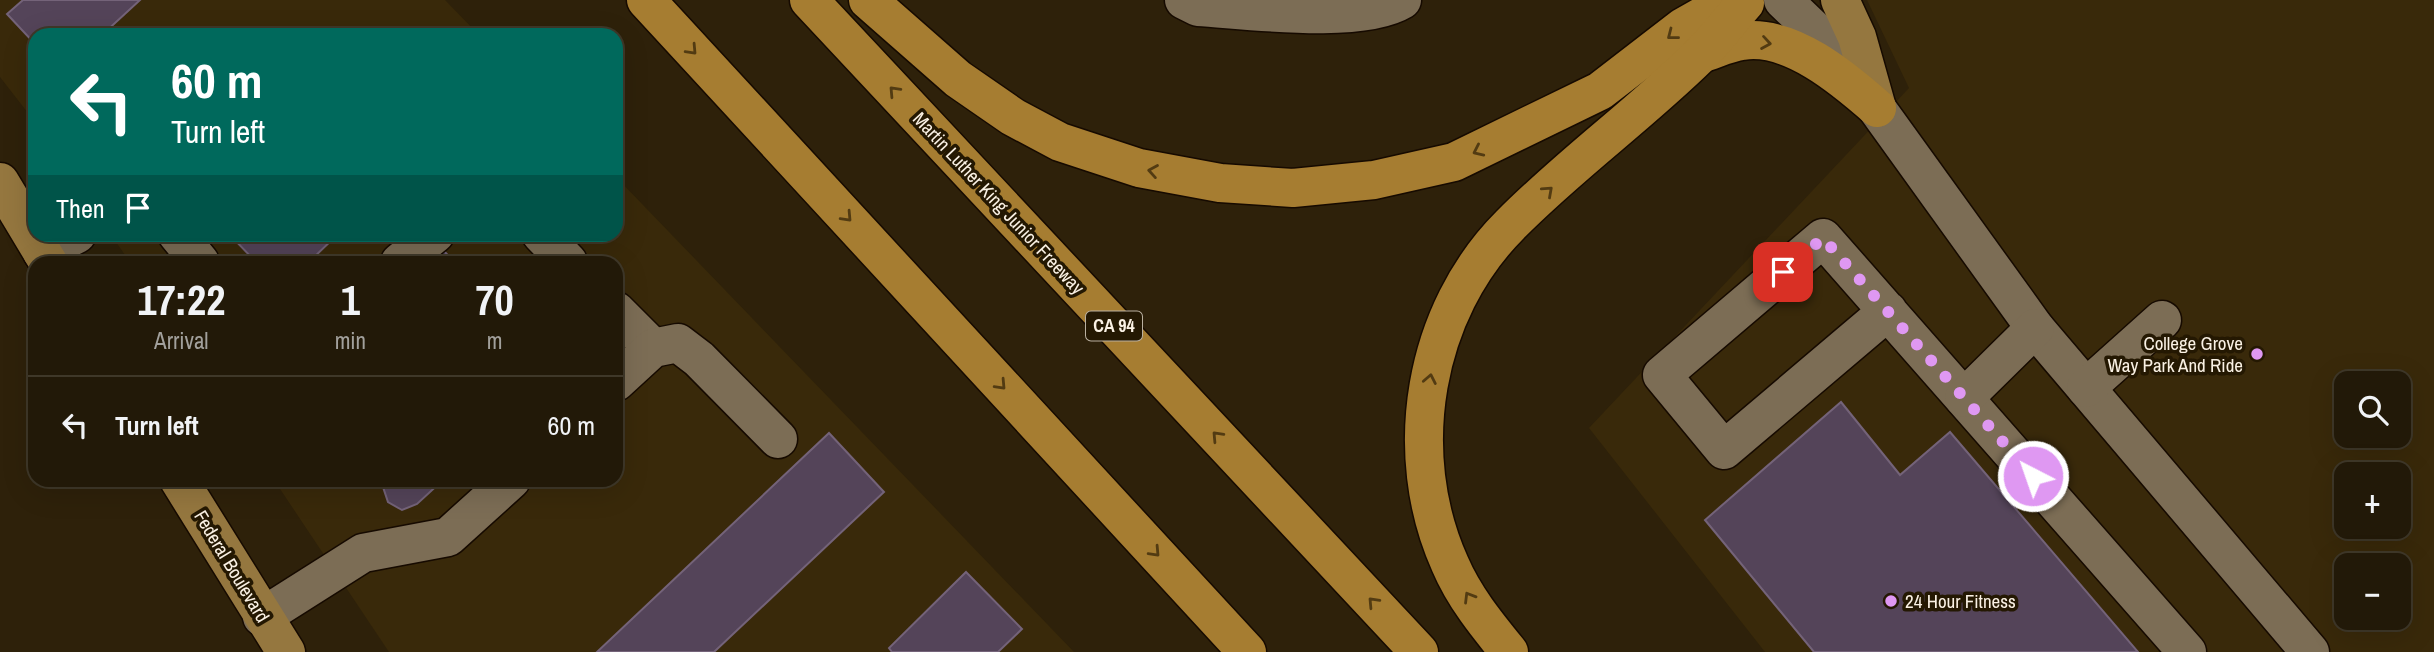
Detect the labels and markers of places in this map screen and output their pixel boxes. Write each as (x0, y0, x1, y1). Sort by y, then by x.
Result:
pin (1753, 242, 1813, 302)
place label: College Grove Way Park And Ride (2108, 330, 2243, 378)
marker: College Grove Way Park And Ride (2249, 346, 2265, 362)
place label: 24 Hour Fitness (1905, 588, 2016, 614)
marker: 24 Hour Fitness (1883, 593, 1899, 609)

